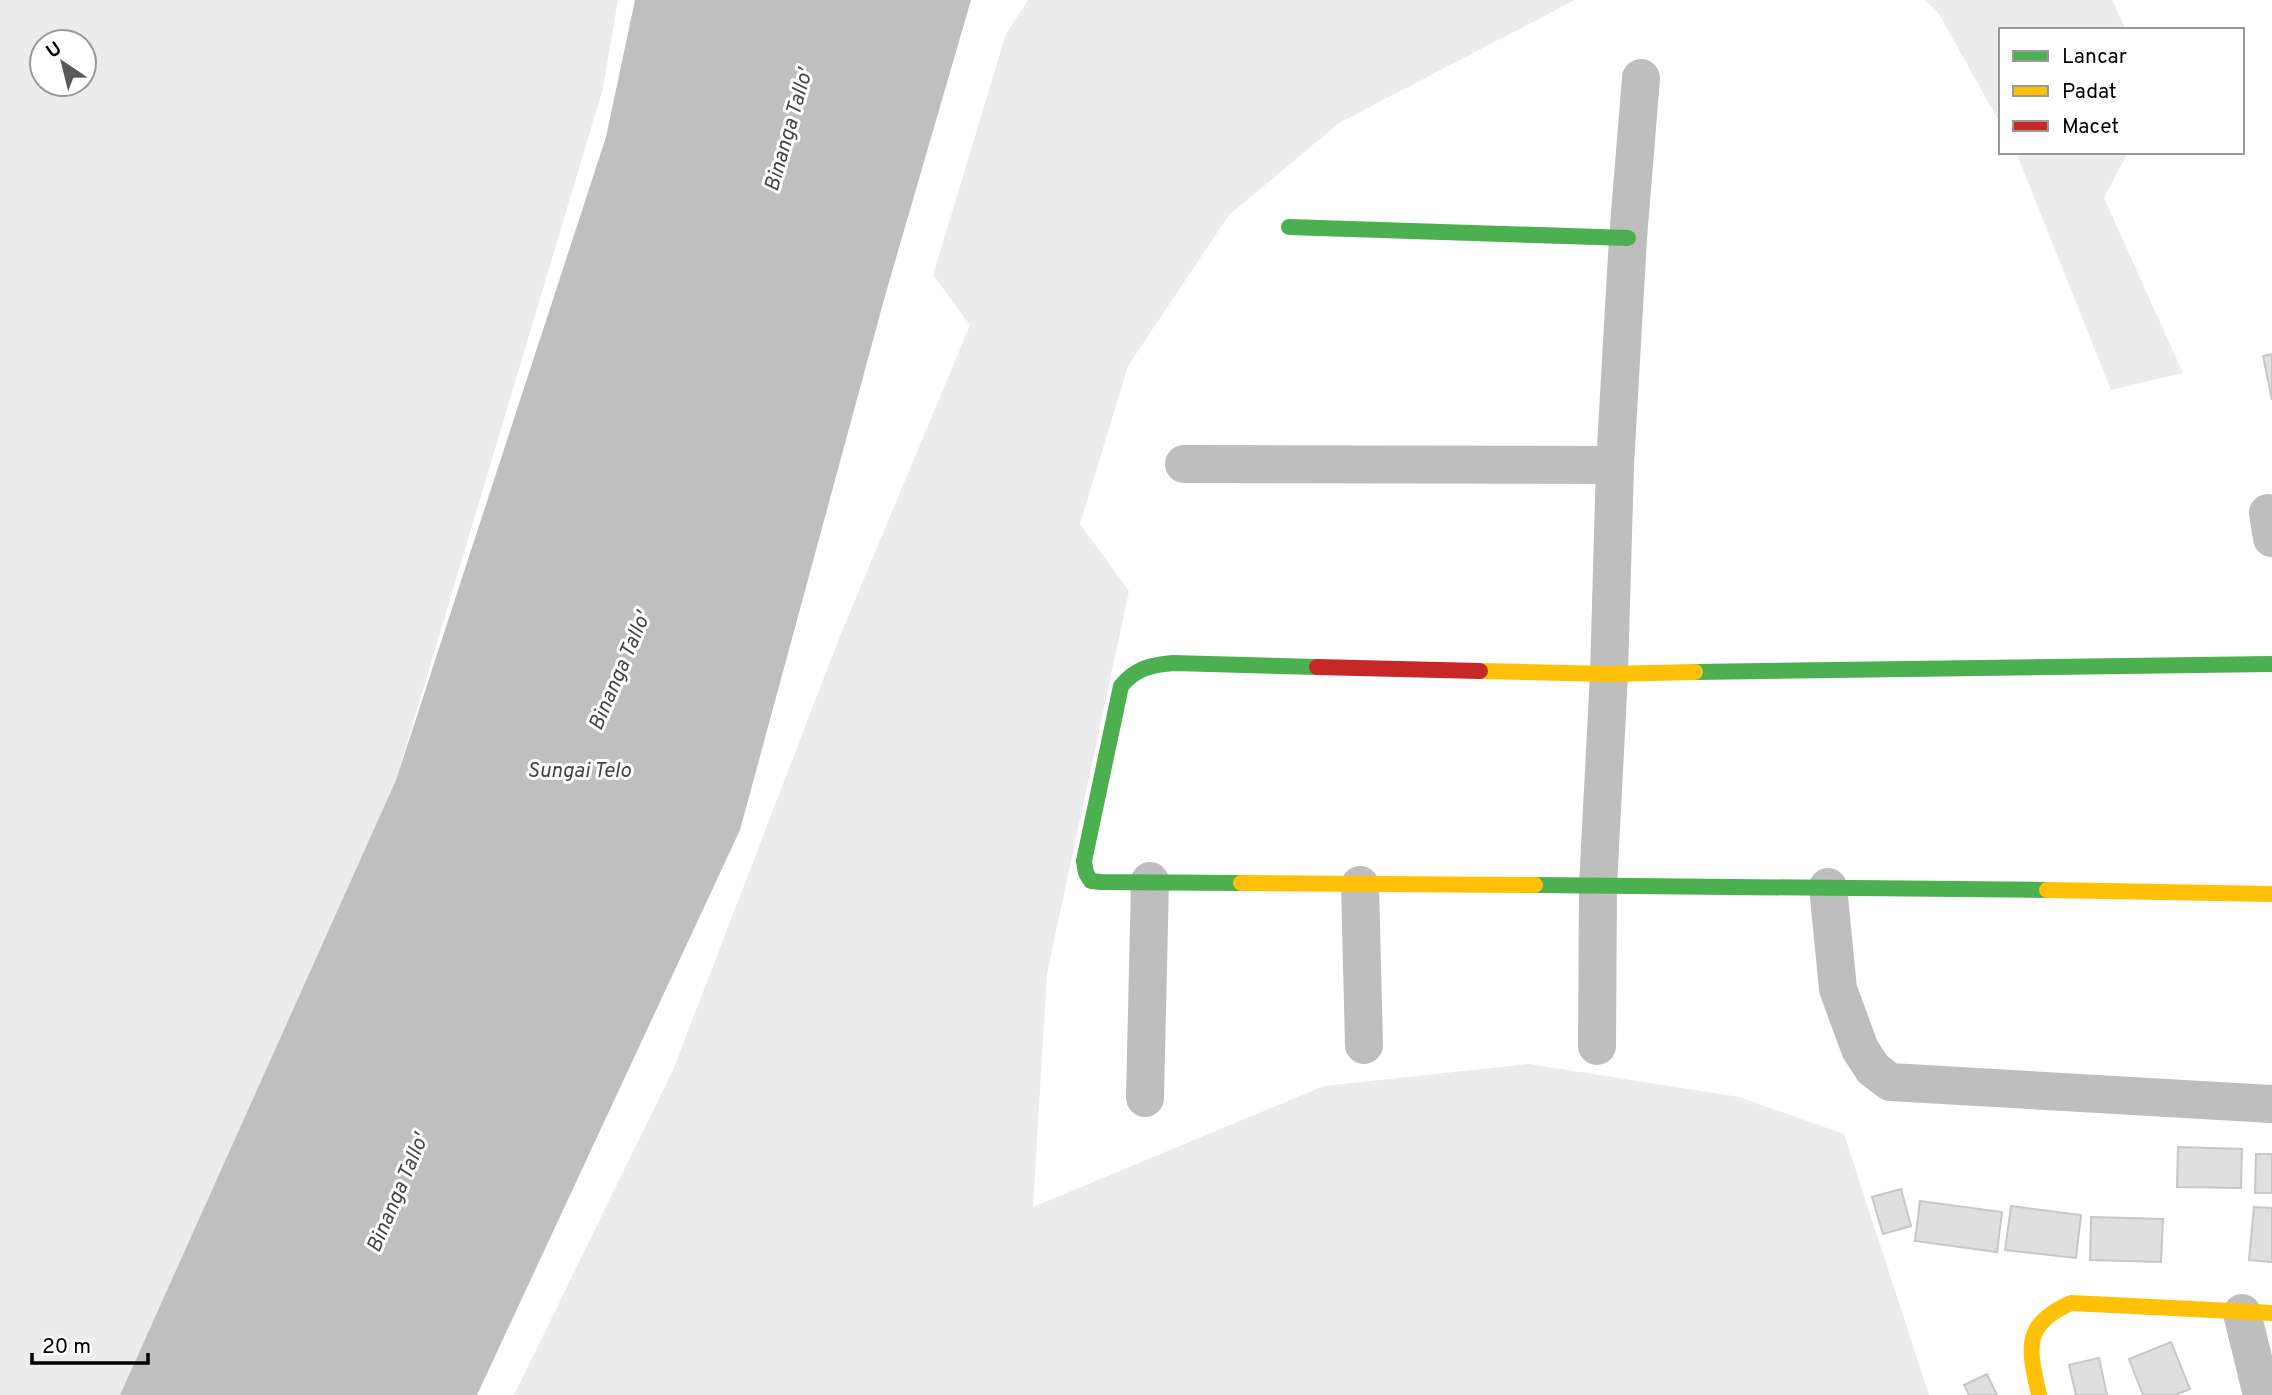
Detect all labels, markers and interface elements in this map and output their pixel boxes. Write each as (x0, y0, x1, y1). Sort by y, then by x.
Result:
north arrow (28, 28, 98, 98)
legend (1999, 28, 2244, 154)
text: U (42, 37, 67, 64)
text: Lancar (2062, 44, 2127, 71)
water label: Binanga Tallo' (759, 65, 820, 195)
text: Padat (2062, 79, 2117, 106)
text: Macet (2062, 114, 2119, 141)
water label: Binanga Tallo' (583, 607, 658, 735)
water label: Sungai Telo (527, 758, 632, 785)
water label: Binanga Tallo' (361, 1129, 436, 1257)
scale bar (32, 1322, 147, 1366)
text: 20 m (42, 1334, 91, 1361)

